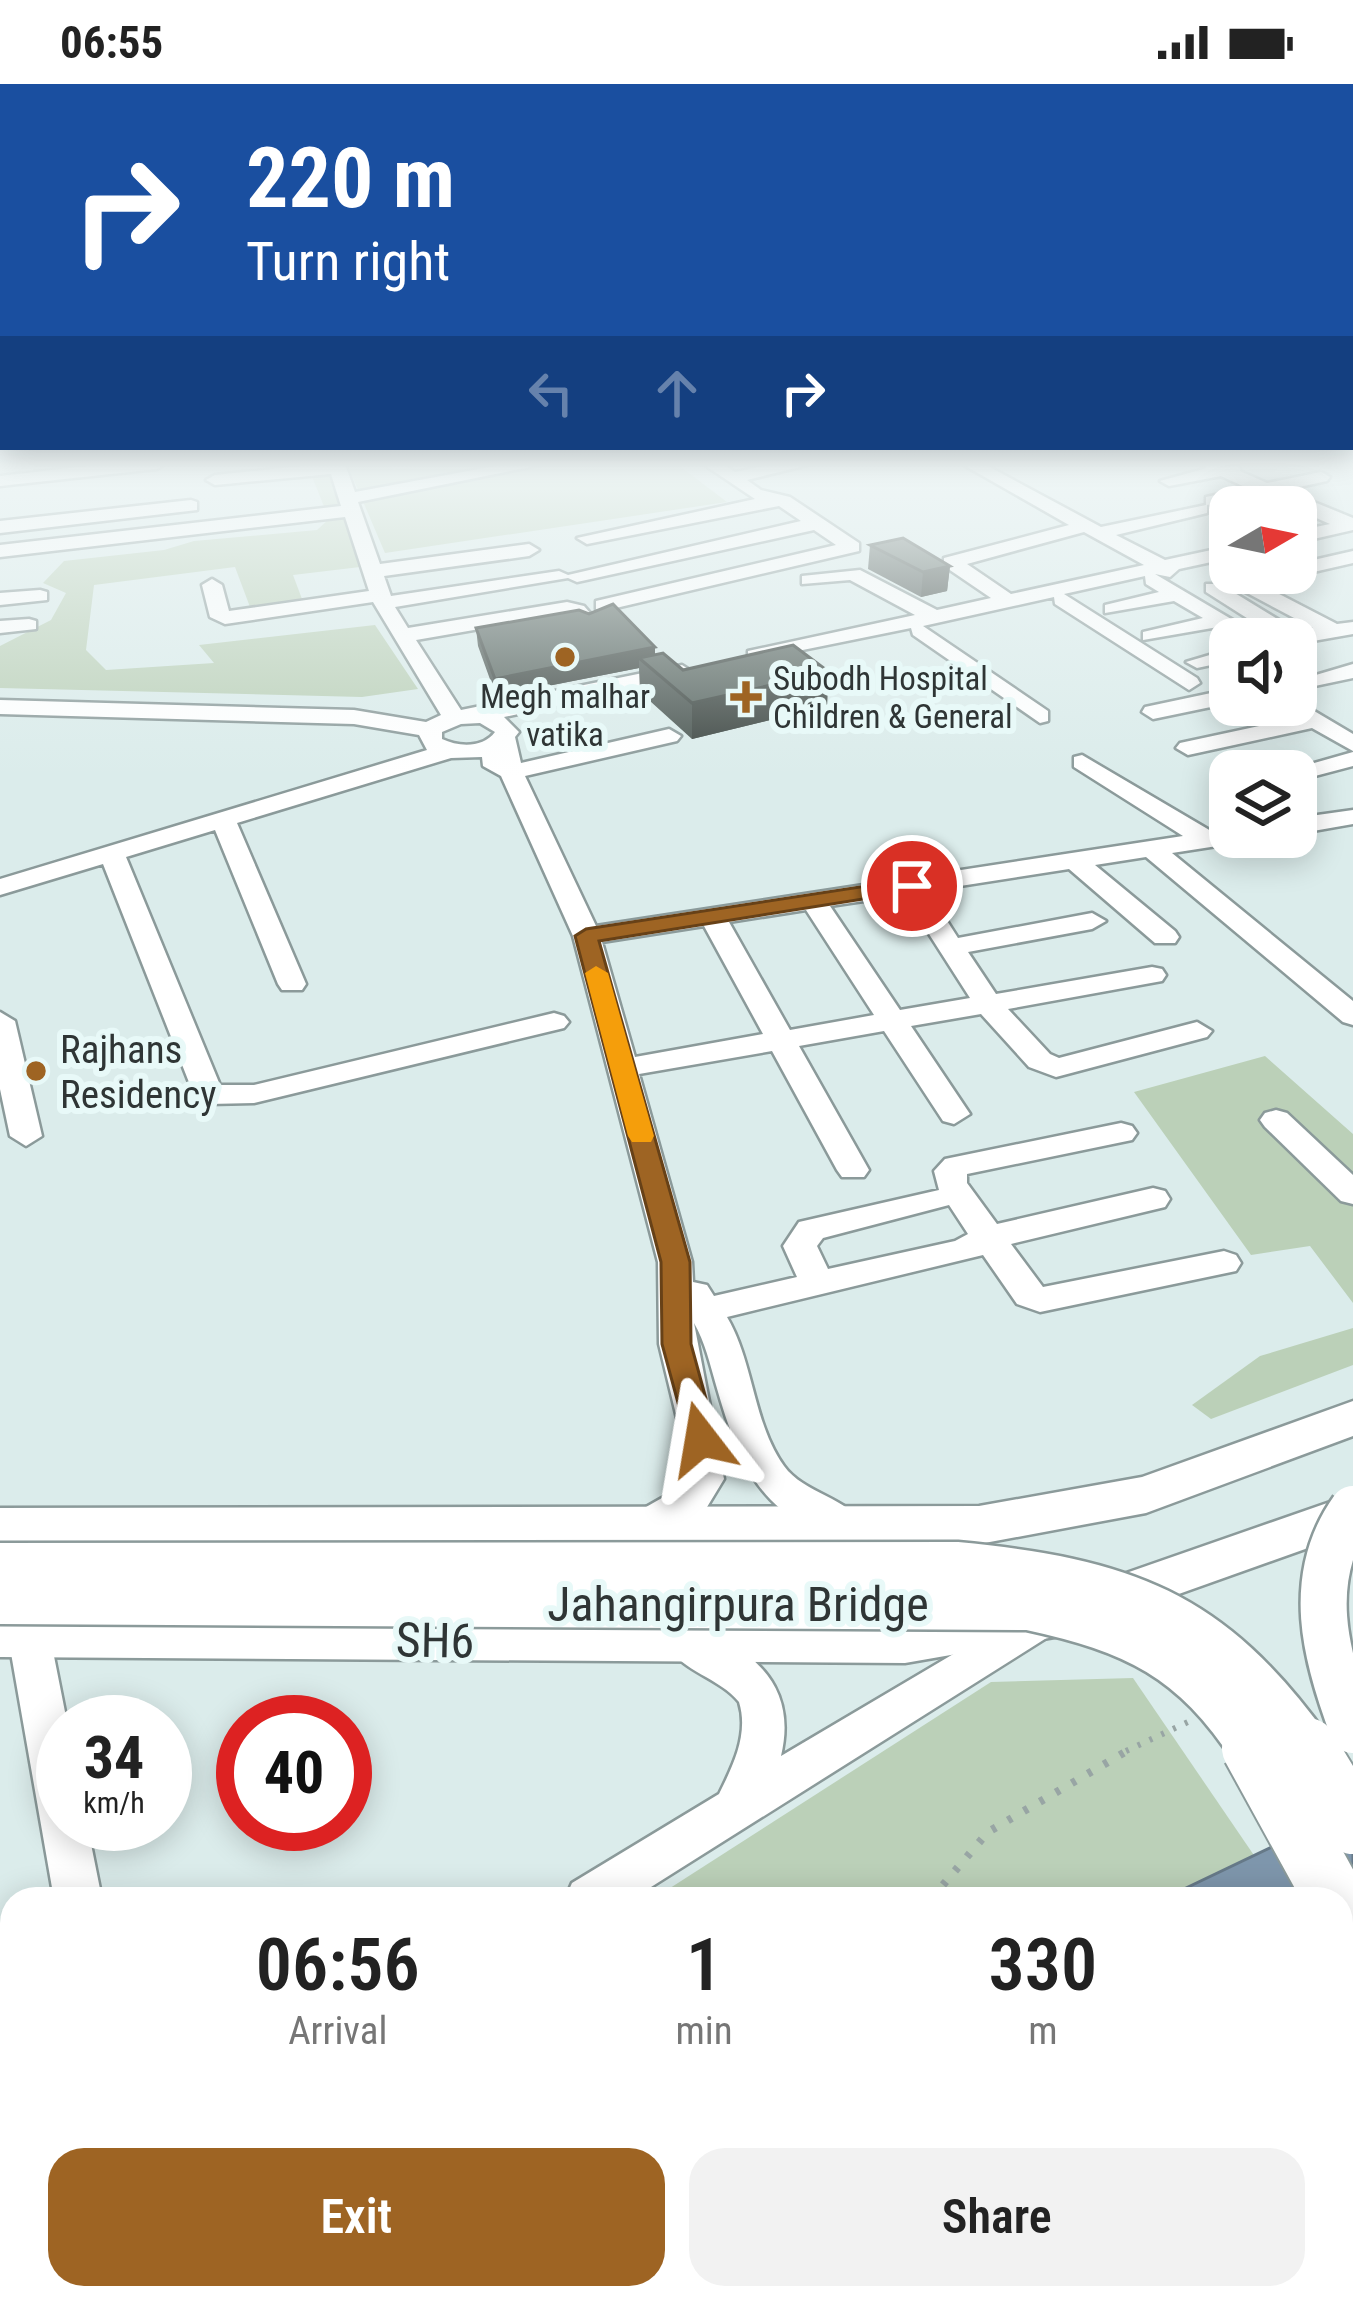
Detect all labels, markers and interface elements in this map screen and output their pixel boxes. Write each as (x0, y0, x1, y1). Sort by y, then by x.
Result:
text: 06:55 (60, 16, 163, 69)
text: 220 m (246, 129, 455, 228)
icon: right (48, 132, 204, 288)
text: Turn right (246, 230, 450, 293)
icon: left (518, 360, 584, 426)
icon: ahead (644, 360, 710, 426)
icon: right (770, 360, 836, 426)
north arrow (1209, 486, 1317, 594)
map controls (1209, 486, 1317, 858)
button: sound (1209, 618, 1317, 726)
marker: Megh malhar vatika (552, 644, 578, 670)
place label: Subodh Hospital Children & General (773, 659, 1013, 736)
place label: Megh malhar vatika (480, 677, 650, 754)
marker: Subodh Hospital Children & General (730, 681, 762, 713)
button: layers (1209, 750, 1317, 858)
pin (861, 835, 963, 937)
icon: arrive (879, 853, 945, 919)
place label: Rajhans Residency (60, 1027, 217, 1118)
marker: Rajhans Residency (23, 1058, 49, 1084)
position arrow (638, 1376, 764, 1502)
street label: Jahangirpura Bridge (547, 1576, 929, 1633)
street label: SH6 (395, 1611, 475, 1670)
speed limit sign: 40 (216, 1695, 372, 1851)
text: 34 (84, 1722, 144, 1793)
text: km/h (83, 1785, 145, 1820)
text: 06:56 (256, 1923, 420, 2008)
text: 1 (686, 1923, 722, 2008)
text: 330 (989, 1923, 1097, 2008)
text: Arrival (288, 2008, 387, 2054)
text: min (676, 2008, 733, 2054)
text: m (1028, 2008, 1058, 2054)
button: Exit (48, 2148, 665, 2286)
button: Share (689, 2148, 1305, 2286)

